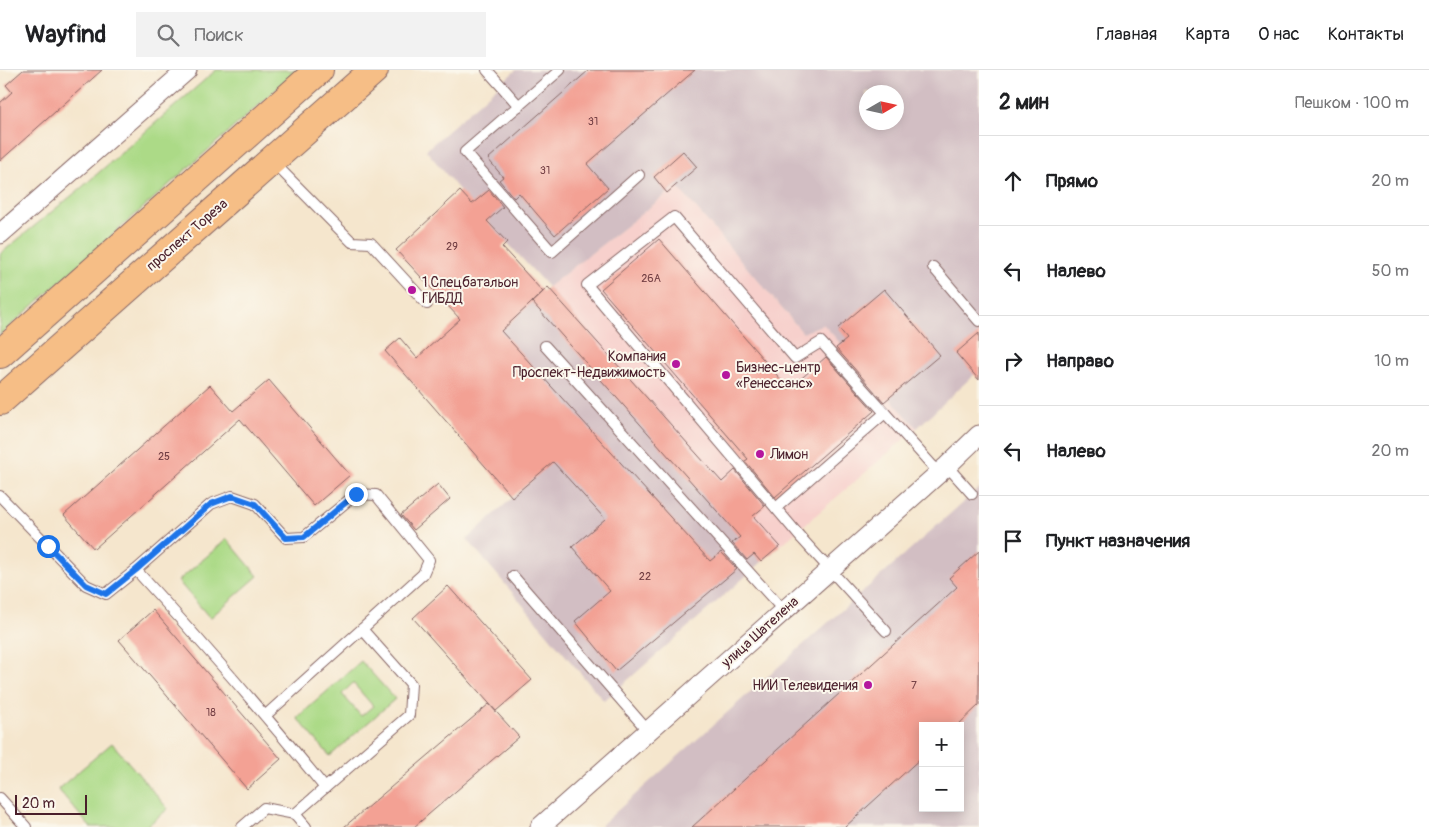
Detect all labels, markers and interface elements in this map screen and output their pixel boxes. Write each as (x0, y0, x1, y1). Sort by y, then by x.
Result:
search box (136, 12, 486, 57)
text: Wayfind (25, 20, 106, 49)
icon: search (154, 21, 182, 49)
text: Поиск (194, 23, 244, 47)
text: Главная (1096, 23, 1157, 46)
text: Карта (1185, 23, 1230, 46)
text: О нас (1258, 23, 1300, 46)
text: Контакты (1328, 23, 1404, 46)
north arrow (859, 85, 904, 130)
text: 2 мин (999, 89, 1049, 116)
text: Пешком · 100 m (1295, 93, 1409, 113)
house number: 31 (588, 115, 598, 128)
house number: 31 (540, 164, 550, 177)
icon: ahead (999, 167, 1027, 195)
text: Прямо (1046, 169, 1098, 193)
text: 20 m (1371, 171, 1409, 191)
street label: проспект Тореза (143, 195, 231, 275)
house number: 29 (446, 240, 458, 253)
icon: left (999, 257, 1027, 285)
text: Налево (1046, 259, 1106, 283)
text: 50 m (1372, 261, 1409, 281)
house number: 26А (641, 272, 661, 285)
place label: 1 Спецбатальон ГИБДД (422, 274, 518, 307)
marker: 1 Спецбатальон ГИБДД (406, 284, 418, 296)
icon: right (999, 347, 1027, 375)
place label: Компания Проспект-Недвижимость (513, 348, 666, 381)
text: Направо (1046, 349, 1114, 373)
text: 10 m (1374, 351, 1409, 371)
marker: Компания Проспект-Недвижимость (670, 358, 682, 370)
place label: Бизнес-центр «Ренессанс» (736, 359, 821, 392)
marker: Бизнес-центр «Ренессанс» (720, 369, 732, 381)
icon: left (999, 437, 1027, 465)
text: Налево (1046, 439, 1106, 463)
text: 20 m (1371, 441, 1409, 461)
place label: Лимон (769, 446, 808, 463)
marker: Лимон (754, 448, 766, 460)
house number: 25 (158, 450, 170, 463)
route end (345, 483, 368, 506)
icon: arrive (999, 527, 1027, 555)
text: Пункт назначения (1046, 529, 1190, 553)
route start (37, 535, 60, 558)
house number: 22 (639, 570, 651, 583)
street label: улица Шателена (717, 593, 802, 672)
place label: НИИ Телевидения (752, 677, 858, 694)
marker: НИИ Телевидения (862, 679, 874, 691)
house number: 7 (911, 679, 917, 692)
house number: 18 (206, 706, 216, 719)
map controls (919, 722, 964, 812)
button: + (919, 722, 964, 767)
button: − (919, 767, 964, 812)
scale bar (15, 792, 88, 815)
text: 20 m (22, 795, 55, 812)

